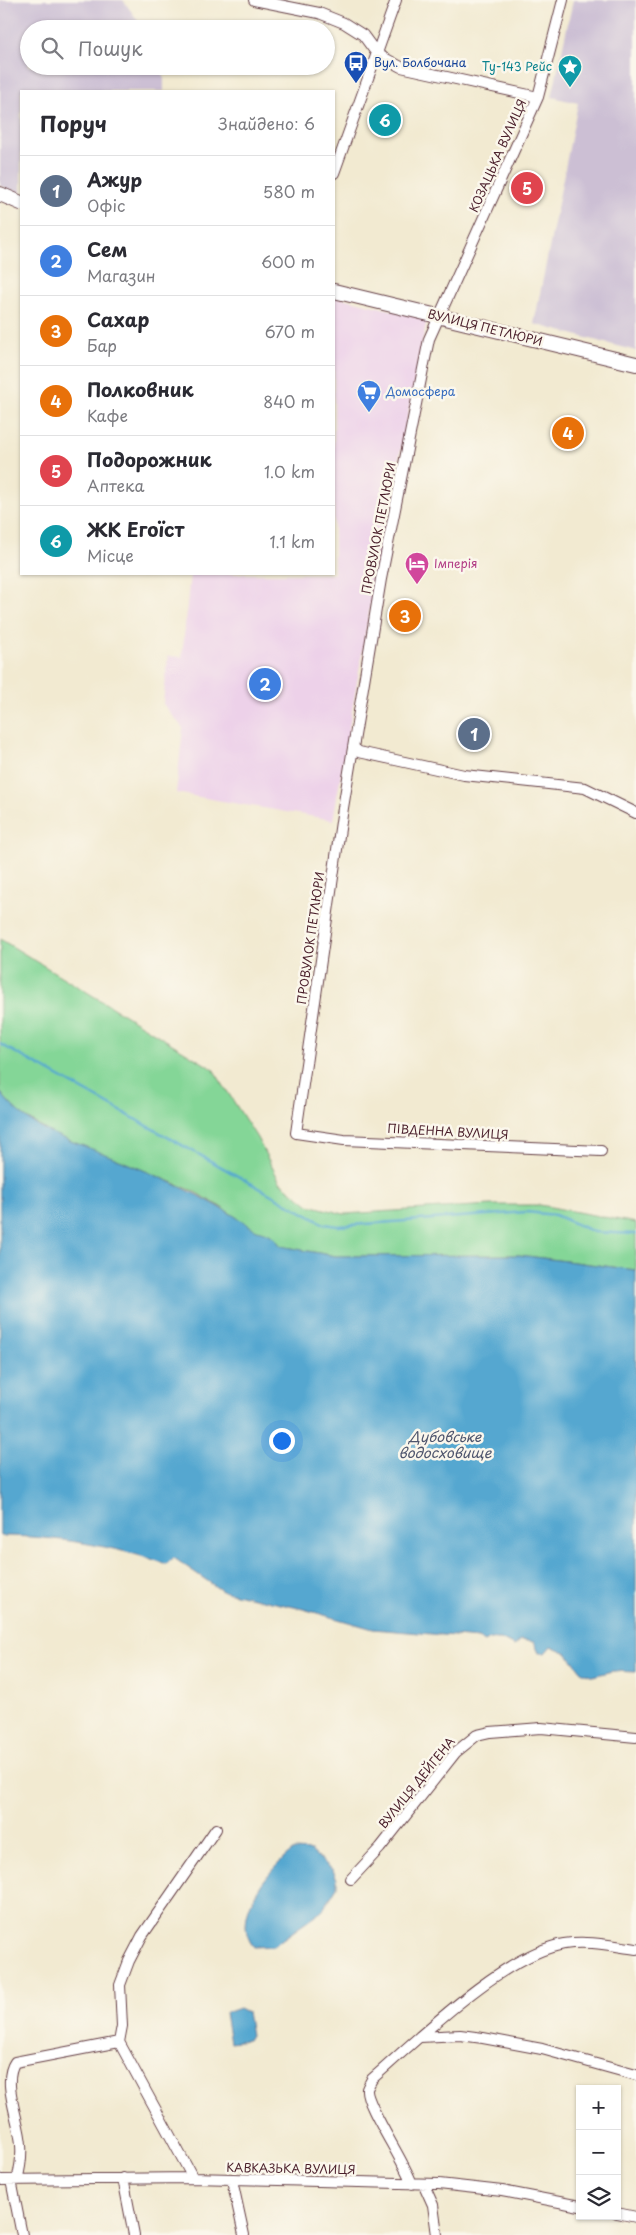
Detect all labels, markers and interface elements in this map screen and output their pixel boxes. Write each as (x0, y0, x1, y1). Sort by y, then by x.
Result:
search box (20, 20, 335, 75)
icon: search (38, 34, 66, 62)
text: Пошук (78, 34, 143, 62)
bus stop icon: Вул. Болбочана (343, 50, 369, 84)
place label: Вул. Болбочана (374, 53, 467, 71)
place icon: Ту-143 Рейс (557, 54, 583, 88)
place label: Ту-143 Рейс (482, 57, 552, 75)
street label: КОЗАЦЬКА ВУЛИЦЯ (464, 96, 530, 215)
pin: 6 (369, 101, 401, 139)
text: Поруч (40, 107, 107, 139)
text: Знайдено: 6 (218, 111, 315, 135)
text: Ажур (87, 165, 142, 193)
pin: 5 (511, 169, 543, 207)
text: 1 (52, 179, 60, 203)
text: 580 m (263, 179, 315, 203)
text: Офіс (87, 193, 125, 217)
text: Сем (87, 235, 127, 263)
text: 2 (50, 249, 62, 273)
text: 600 m (261, 249, 315, 273)
text: Магазин (87, 263, 156, 287)
street label: ВУЛИЦЯ ПЕТЛЮРИ (426, 304, 545, 350)
text: Сахар (87, 305, 149, 333)
text: 3 (51, 319, 61, 343)
text: 670 m (265, 319, 315, 343)
text: Бар (87, 333, 117, 357)
text: Полковник (87, 375, 194, 403)
supermarket icon: Домосфера (356, 379, 382, 413)
place label: Домосфера (385, 382, 456, 400)
text: 4 (51, 389, 61, 413)
text: 840 m (263, 389, 315, 413)
text: Кафе (87, 403, 128, 427)
pin: 4 (552, 414, 584, 452)
text: Подорожник (87, 445, 212, 473)
text: 5 (51, 459, 61, 483)
text: 1.0 km (264, 459, 315, 483)
street label: ПРОВУЛОК ПЕТЛЮРИ (356, 460, 400, 595)
text: Аптека (87, 473, 144, 497)
text: ЖК Егоїст (87, 515, 184, 543)
text: 6 (50, 529, 62, 553)
text: 1.1 km (269, 529, 315, 553)
text: Місце (87, 543, 134, 567)
hotel icon: Імперія (404, 551, 430, 585)
place label: Імперія (434, 554, 478, 572)
pin: 3 (389, 597, 421, 635)
pin: 2 (249, 665, 281, 703)
pin: 1 (458, 715, 490, 753)
street label: ПРОВУЛОК ПЕТЛЮРИ (292, 870, 328, 1005)
street label: ПІВДЕННА ВУЛИЦЯ (387, 1119, 509, 1143)
water label: Дубовське водосховище (398, 1426, 493, 1463)
your location (269, 1428, 295, 1454)
street label: ВУЛИЦЯ ДЕЙГЕНА (374, 1733, 459, 1832)
map controls (576, 2085, 621, 2220)
button: + (576, 2085, 621, 2130)
button: − (576, 2130, 621, 2175)
street label: КАВКАЗЬКА ВУЛИЦЯ (226, 2158, 356, 2178)
button: layers (576, 2175, 621, 2220)

